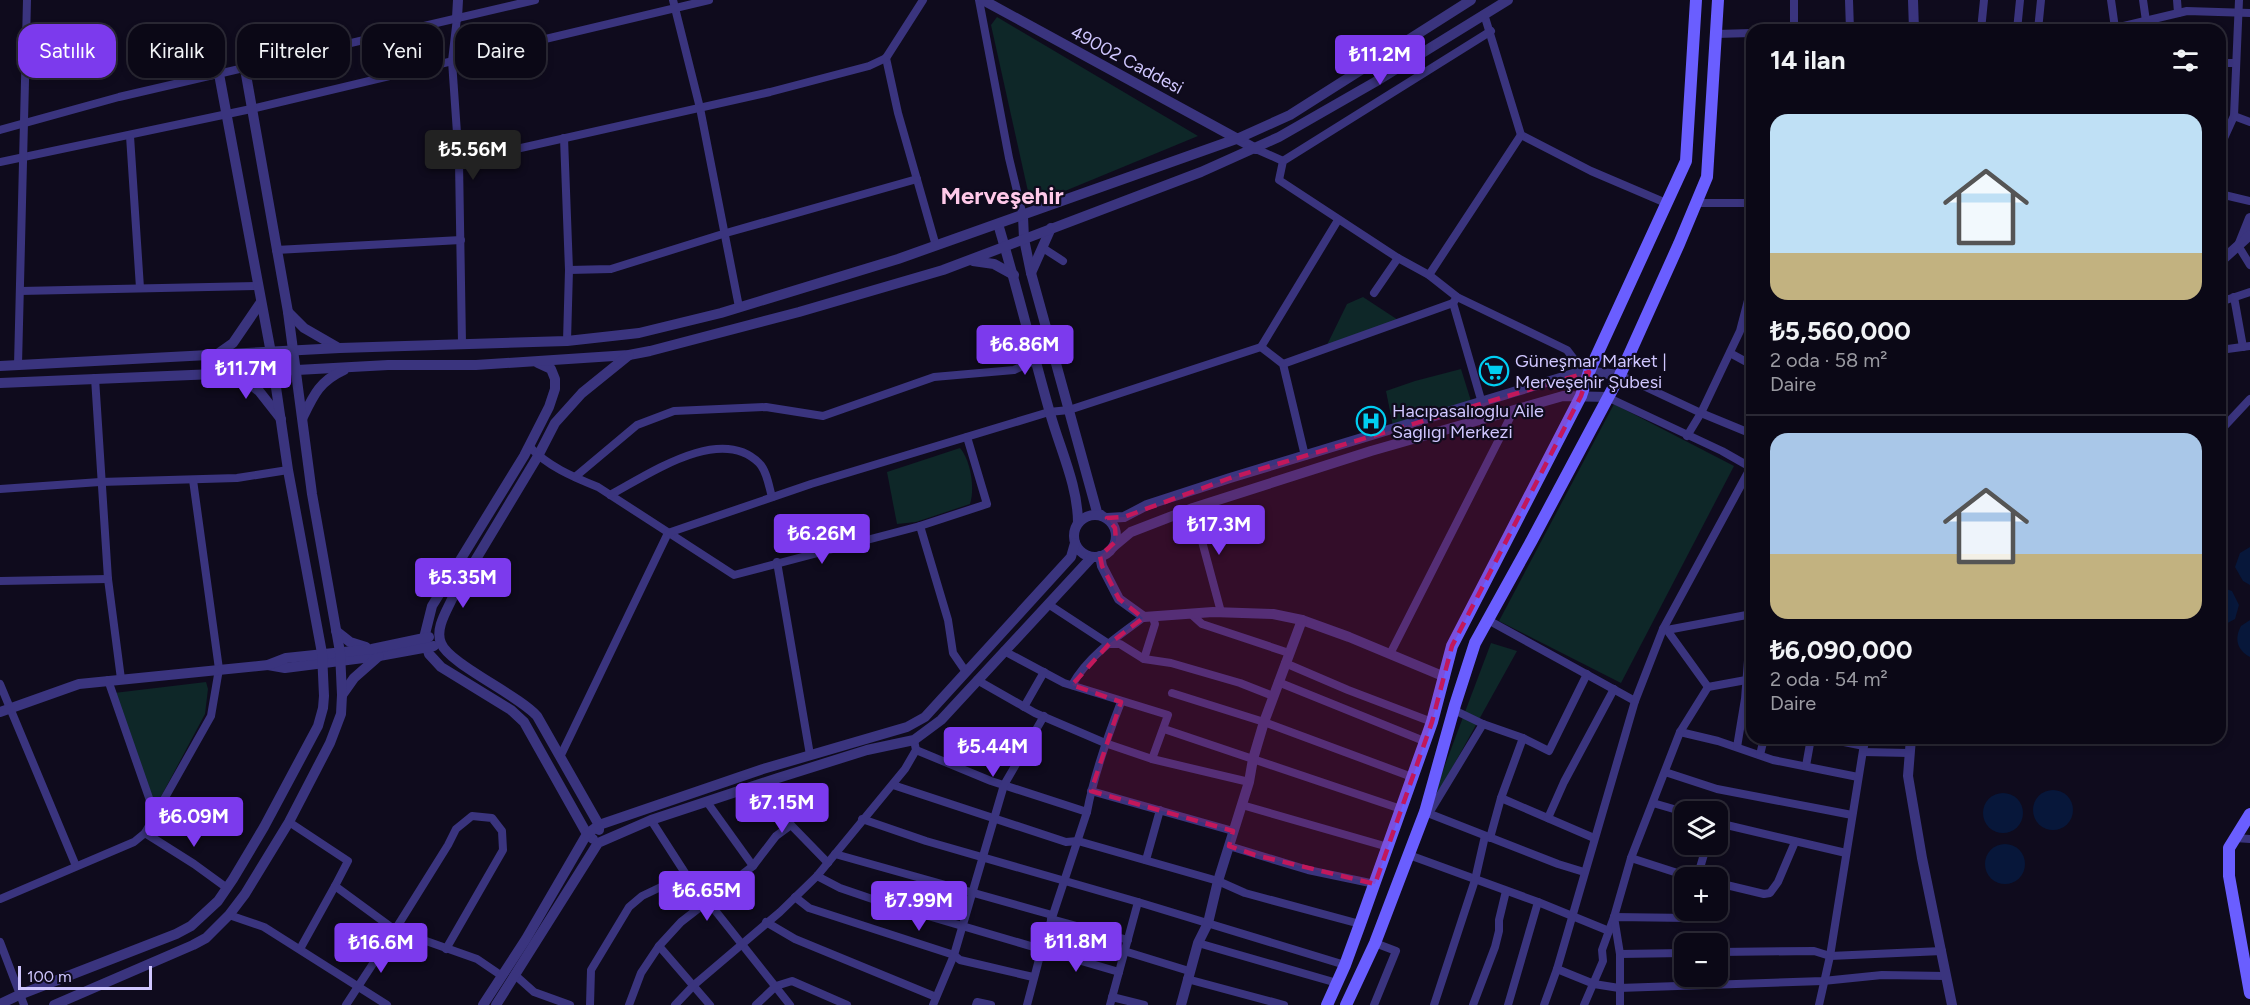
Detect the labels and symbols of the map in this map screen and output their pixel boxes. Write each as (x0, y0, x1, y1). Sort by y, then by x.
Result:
street label: 49002 Caddesi (1067, 21, 1187, 99)
pin: ₺11.2M (1331, 35, 1429, 86)
pin: ₺5.56M (424, 130, 522, 181)
district label: Merveşehir (940, 181, 1064, 210)
pin: ₺6.86M (976, 325, 1074, 376)
pin: ₺11.7M (197, 349, 295, 400)
place label: Güneşmar Market | Merveşehir Şubesi (1515, 350, 1667, 393)
supermarket icon: Güneşmar Market | Merveşehir Şubesi (1478, 355, 1510, 387)
place label: Hacıpasalıoglu Aile Saglıgı Merkezi (1392, 400, 1544, 443)
hospital icon: Hacıpasalıoglu Aile Saglıgı Merkezi (1355, 405, 1387, 437)
pin: ₺17.3M (1170, 505, 1268, 556)
pin: ₺6.26M (773, 514, 871, 565)
pin: ₺5.35M (414, 558, 512, 609)
pin: ₺5.44M (944, 727, 1042, 778)
pin: ₺7.15M (733, 783, 831, 834)
pin: ₺6.09M (145, 797, 243, 848)
pin: ₺6.65M (658, 871, 756, 922)
pin: ₺7.99M (870, 881, 968, 932)
pin: ₺11.8M (1027, 922, 1125, 973)
pin: ₺16.6M (332, 923, 430, 974)
scale bar (18, 963, 152, 990)

